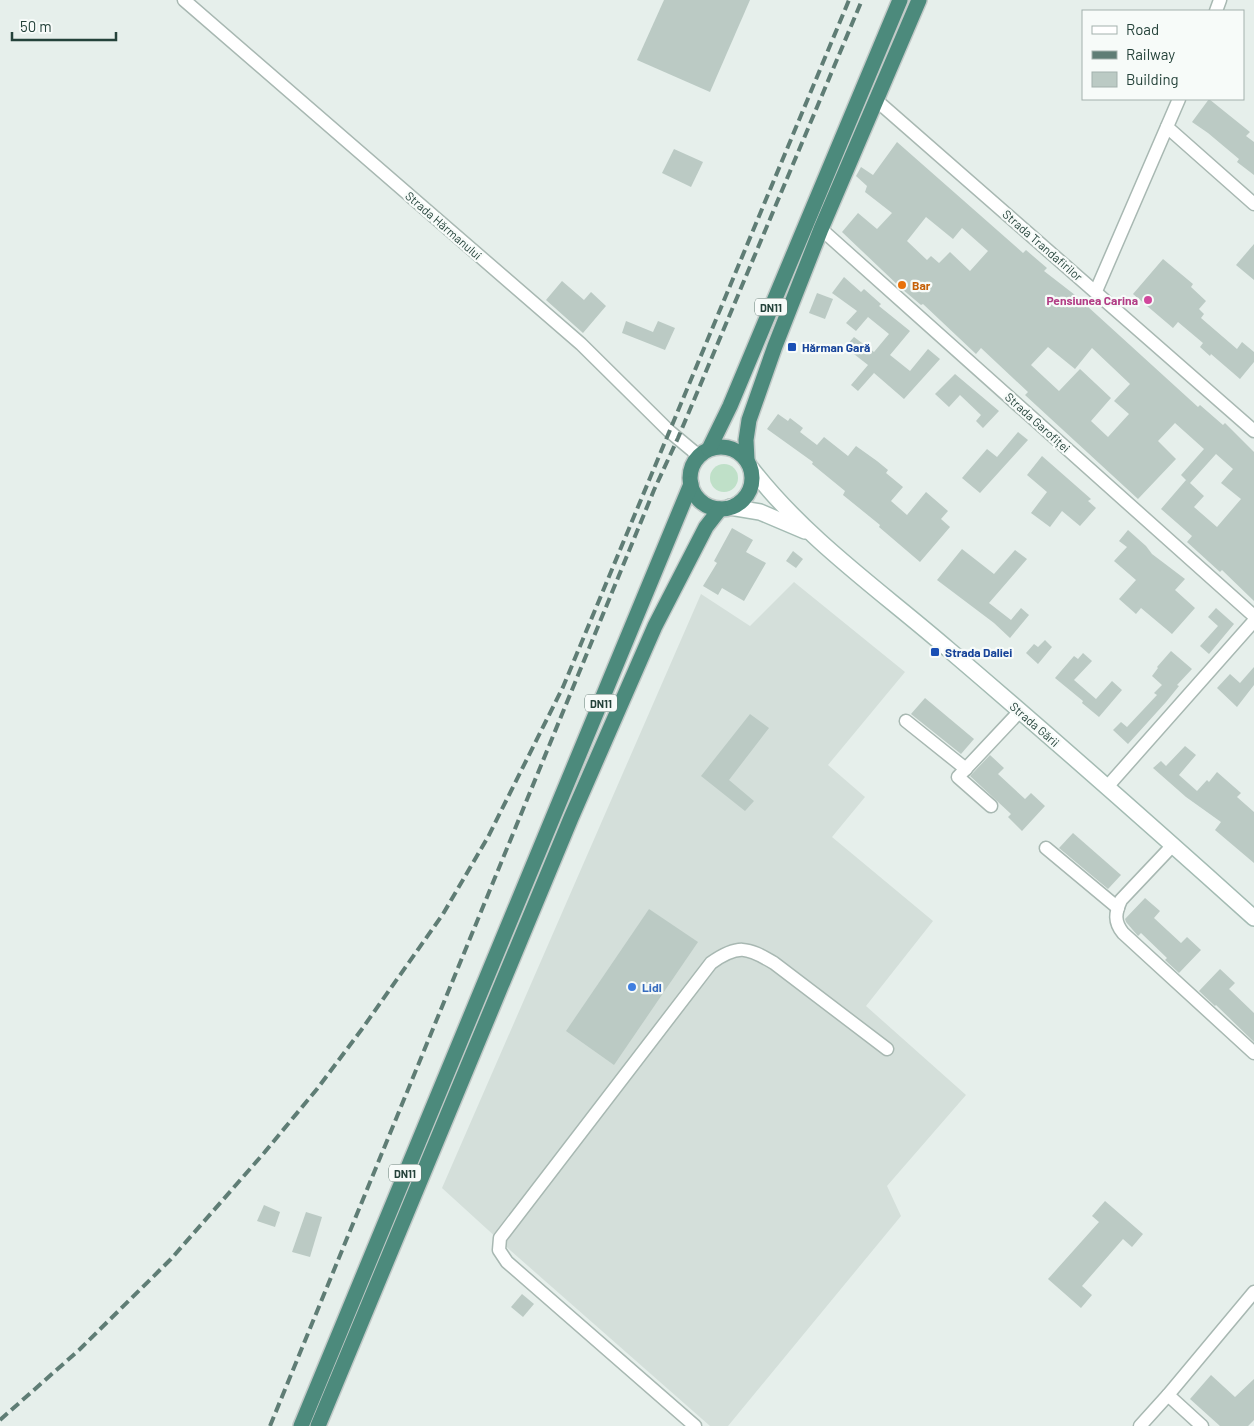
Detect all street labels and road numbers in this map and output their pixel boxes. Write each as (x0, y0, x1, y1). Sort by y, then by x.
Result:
street label: Strada Hărmanului (403, 188, 485, 262)
street label: Strada Trandafirilor (1000, 207, 1086, 284)
road number: DN11 (755, 298, 787, 316)
street label: Strada Garofiței (1003, 389, 1073, 455)
road number: DN11 (585, 694, 617, 711)
street label: Strada Gării (1007, 699, 1063, 749)
road number: DN11 (389, 1164, 421, 1182)

